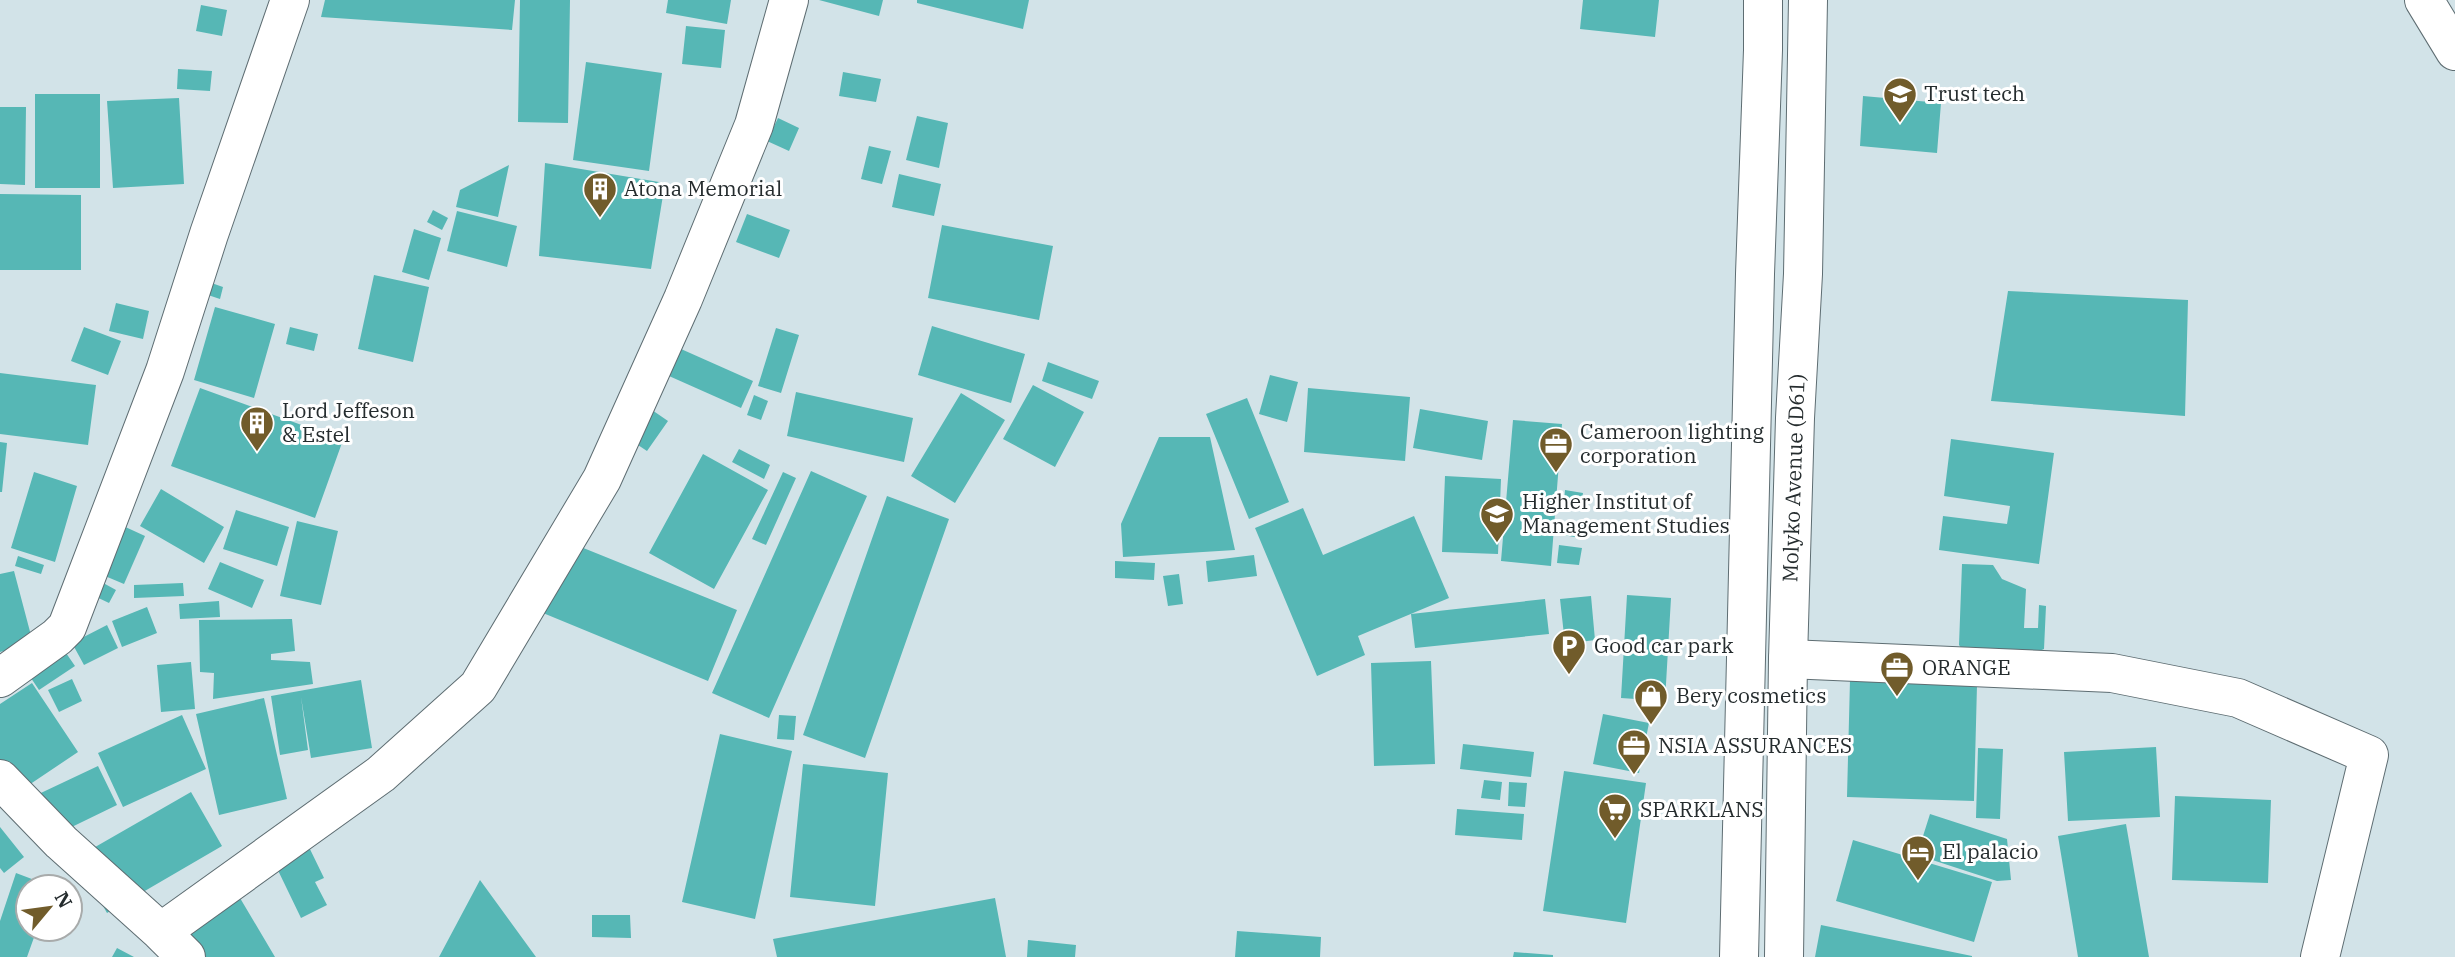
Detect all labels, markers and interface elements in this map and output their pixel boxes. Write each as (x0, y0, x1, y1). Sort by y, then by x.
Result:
school or university icon: Trust tech (1881, 75, 1919, 124)
place label: Trust tech (1924, 79, 2025, 107)
building icon: Atona Memorial (581, 170, 619, 219)
place label: Atona Memorial (624, 174, 782, 202)
street label: Molyko Avenue (D61) (1775, 373, 1811, 583)
place label: Lord Jeffeson & Estel (282, 396, 415, 448)
building icon: Lord Jeffeson & Estel (238, 404, 276, 453)
place label: Cameroon lighting corporation (1580, 417, 1765, 469)
office icon: Cameroon lighting corporation (1537, 425, 1575, 474)
place label: Higher Institut of Management Studies (1522, 487, 1730, 539)
school or university icon: Higher Institut of Management Studies (1478, 495, 1516, 544)
parking icon: Good car park (1550, 627, 1588, 676)
place label: Good car park (1594, 631, 1734, 659)
office icon: ORANGE (1878, 649, 1916, 698)
place label: ORANGE (1922, 653, 2011, 681)
shop icon: Bery cosmetics (1632, 677, 1670, 726)
place label: Bery cosmetics (1676, 681, 1826, 709)
office icon: NSIA ASSURANCES (1615, 727, 1653, 776)
place label: NSIA ASSURANCES (1658, 731, 1852, 759)
supermarket icon: SPARKLANS (1596, 791, 1634, 840)
place label: SPARKLANS (1640, 795, 1764, 823)
hotel icon: El palacio (1899, 833, 1937, 882)
place label: El palacio (1942, 837, 2038, 865)
north arrow (14, 873, 84, 943)
text: N (50, 887, 78, 912)

